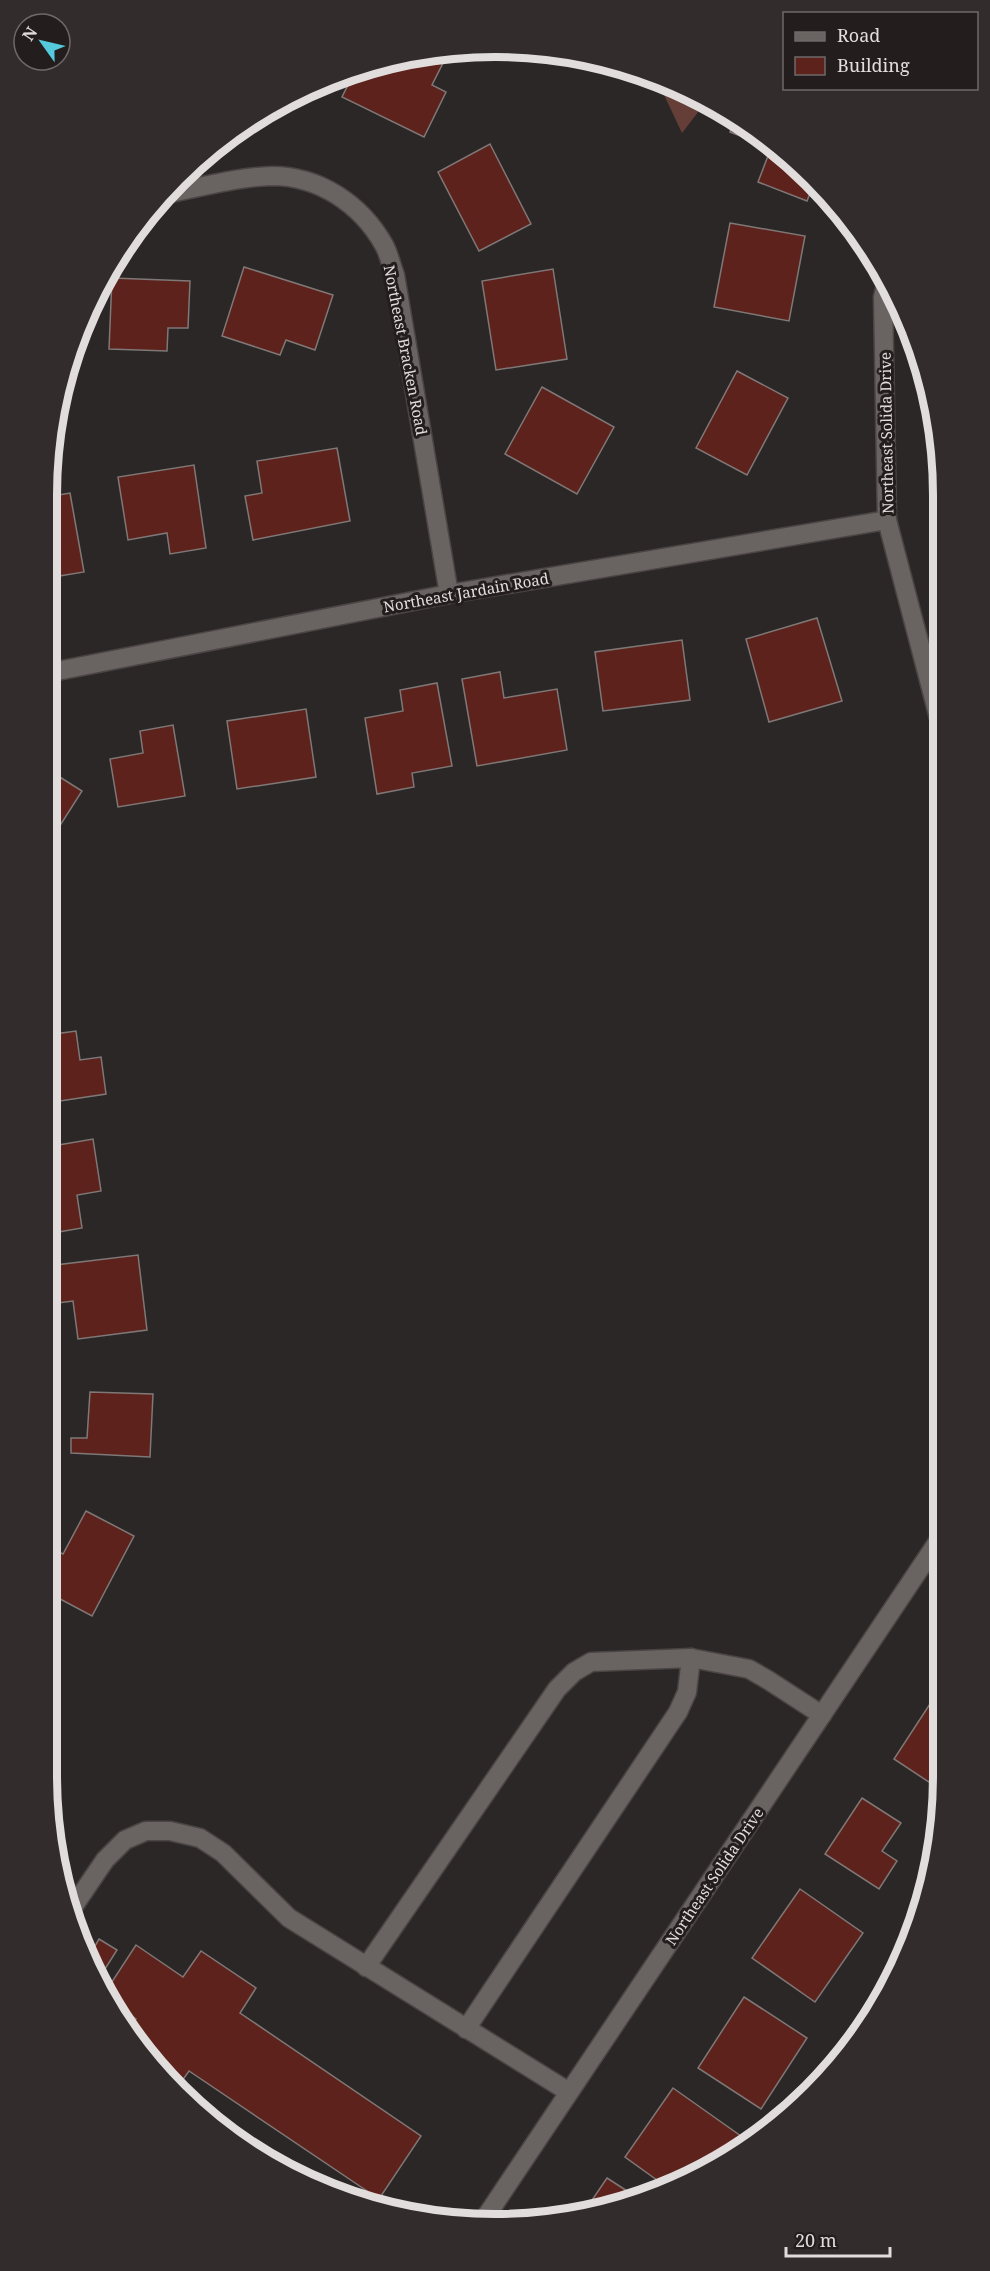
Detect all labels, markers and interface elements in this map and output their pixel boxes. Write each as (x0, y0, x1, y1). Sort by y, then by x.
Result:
north arrow (12, 12, 72, 72)
legend (783, 12, 978, 90)
text: N (17, 22, 42, 45)
text: Road (837, 23, 880, 47)
text: Building (837, 53, 910, 77)
street label: Northeast Bracken Road (380, 263, 432, 437)
street label: Northeast Solida Drive (875, 352, 897, 514)
street label: Northeast Jardain Road (382, 568, 550, 616)
street label: Northeast Solida Drive (661, 1803, 767, 1949)
scale bar (786, 2220, 890, 2258)
text: 20 m (795, 2228, 837, 2252)

